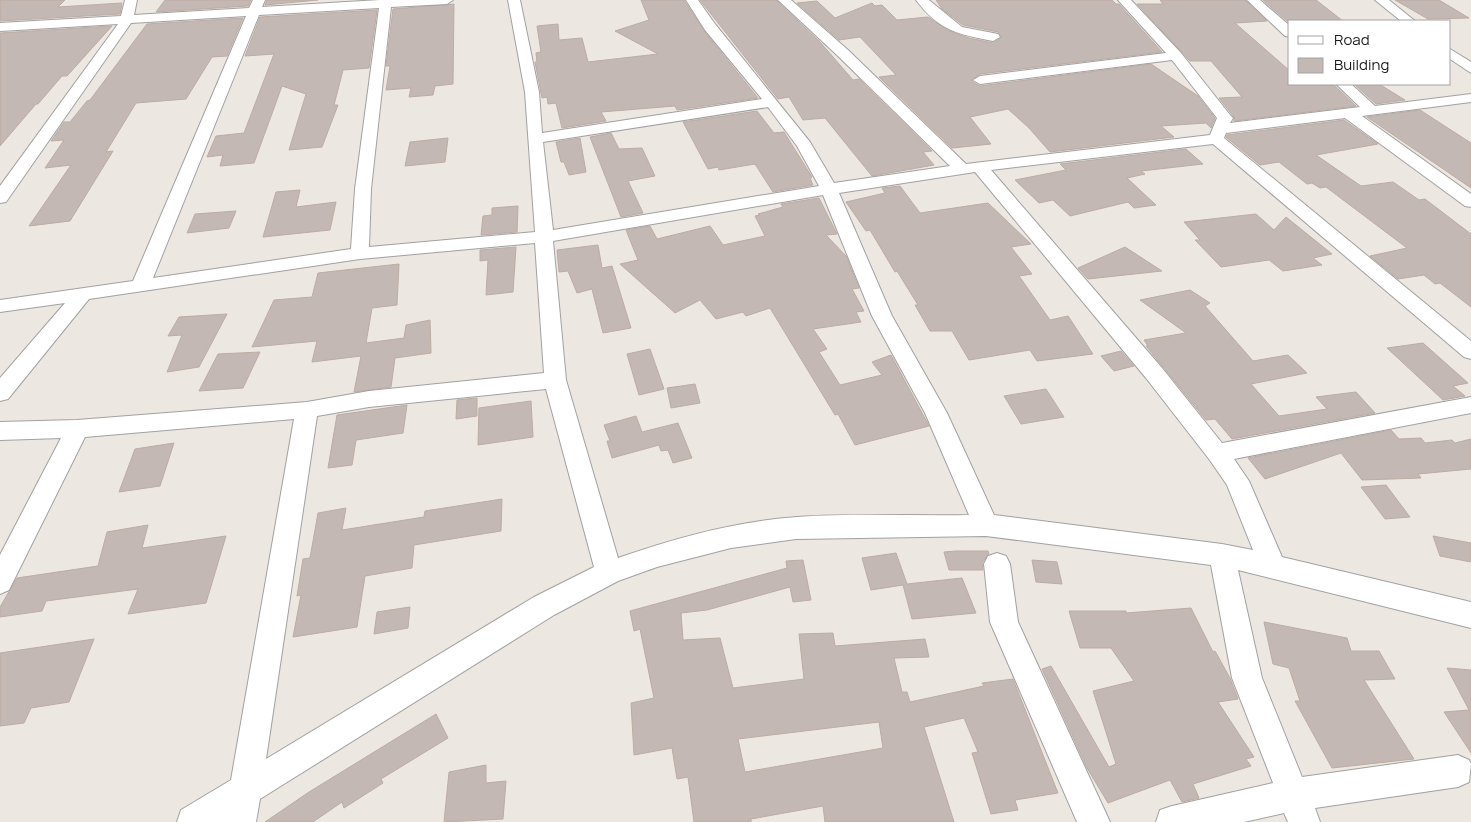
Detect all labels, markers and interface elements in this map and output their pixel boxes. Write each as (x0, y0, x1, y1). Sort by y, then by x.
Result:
legend (1288, 20, 1451, 85)
text: Road (1334, 29, 1370, 50)
text: Building (1334, 54, 1389, 75)

